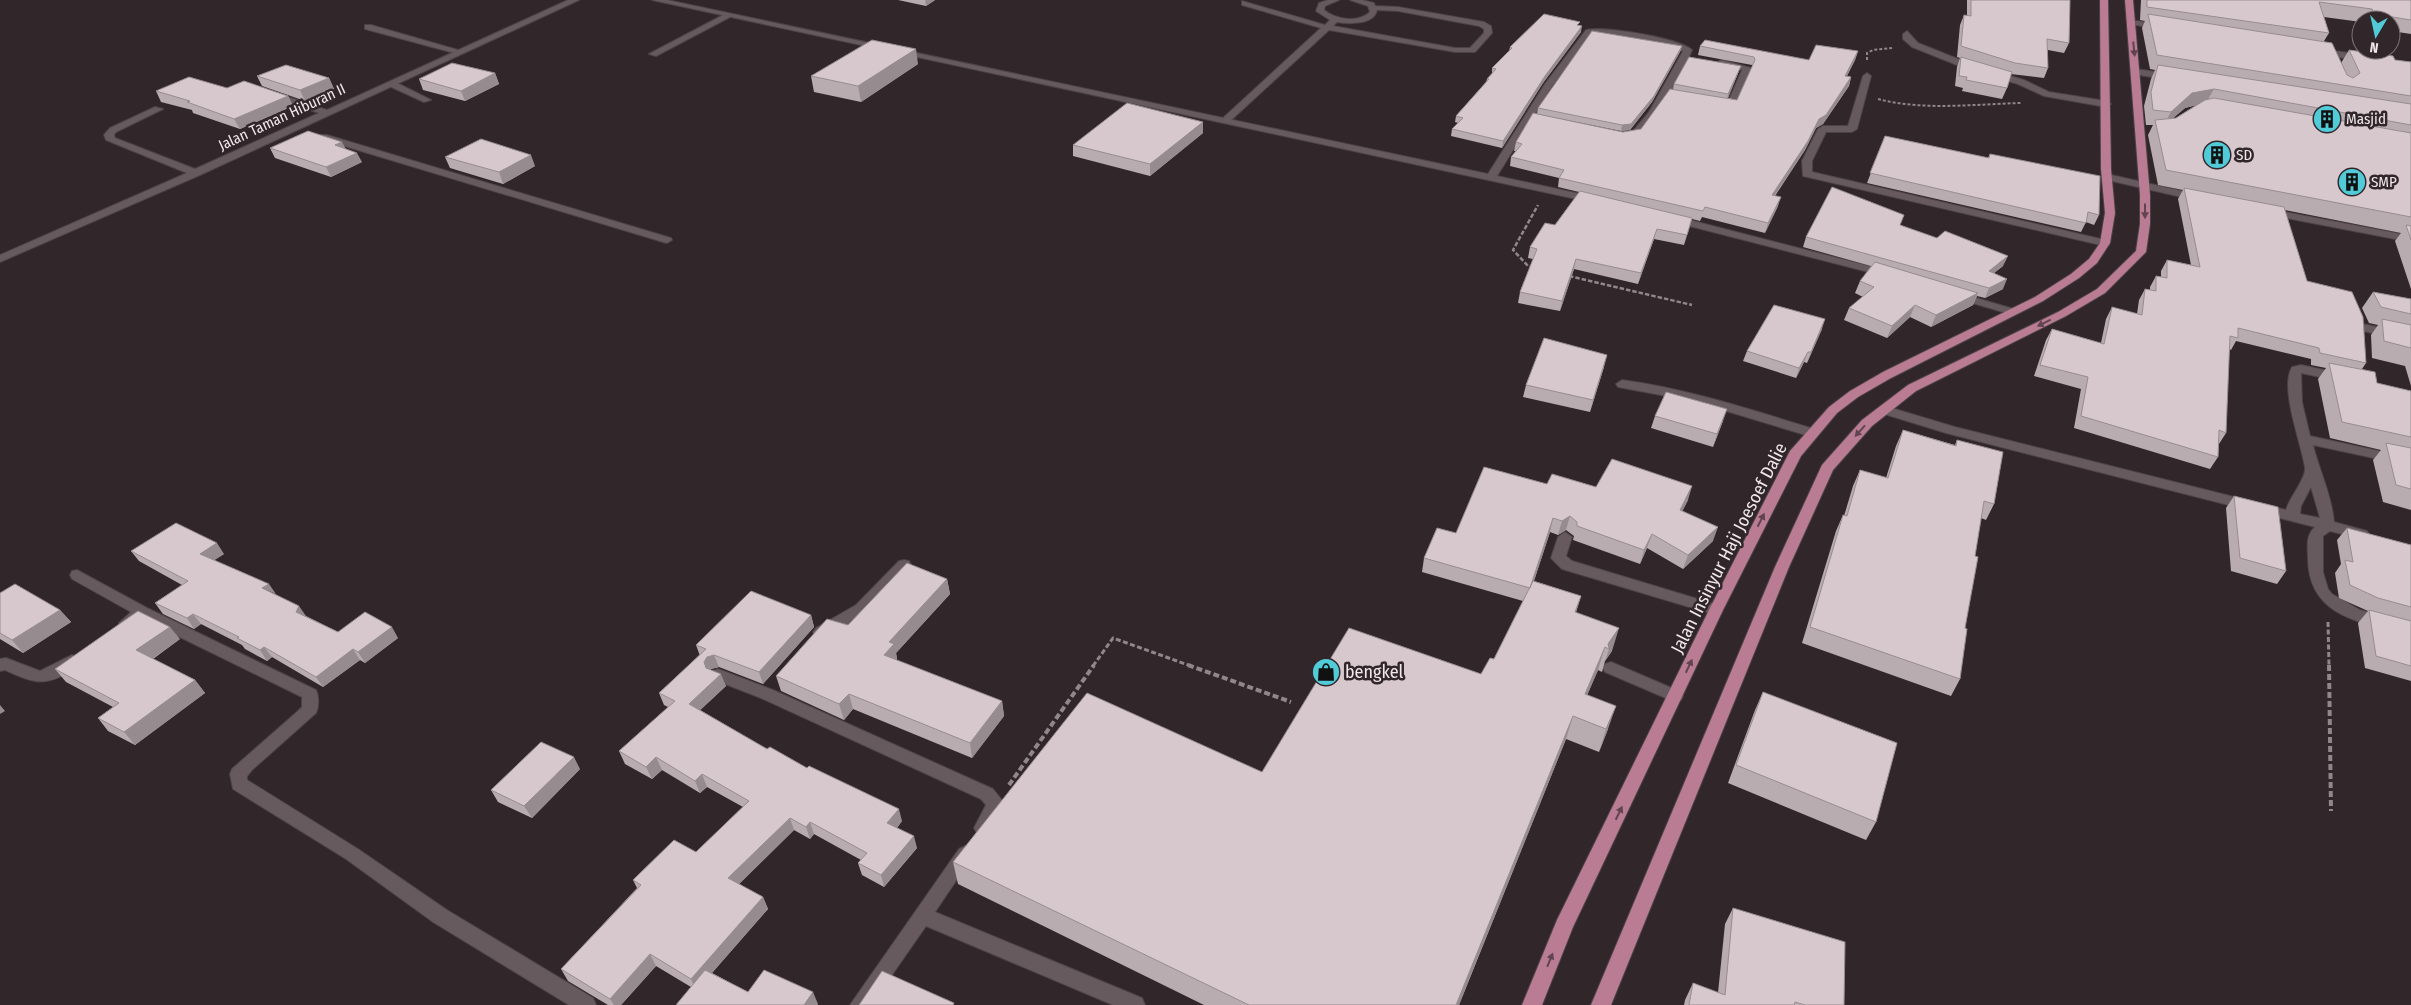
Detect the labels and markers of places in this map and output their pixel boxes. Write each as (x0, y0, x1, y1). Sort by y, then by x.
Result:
building icon: Masjid (2312, 104, 2342, 134)
place label: Masjid (2346, 110, 2386, 128)
building icon: SD (2202, 140, 2232, 170)
place label: SD (2236, 146, 2252, 164)
building icon: SMP (2337, 167, 2367, 197)
place label: SMP (2371, 173, 2397, 191)
shop icon: bengkel (1311, 657, 1341, 687)
place label: bengkel (1345, 661, 1404, 683)

